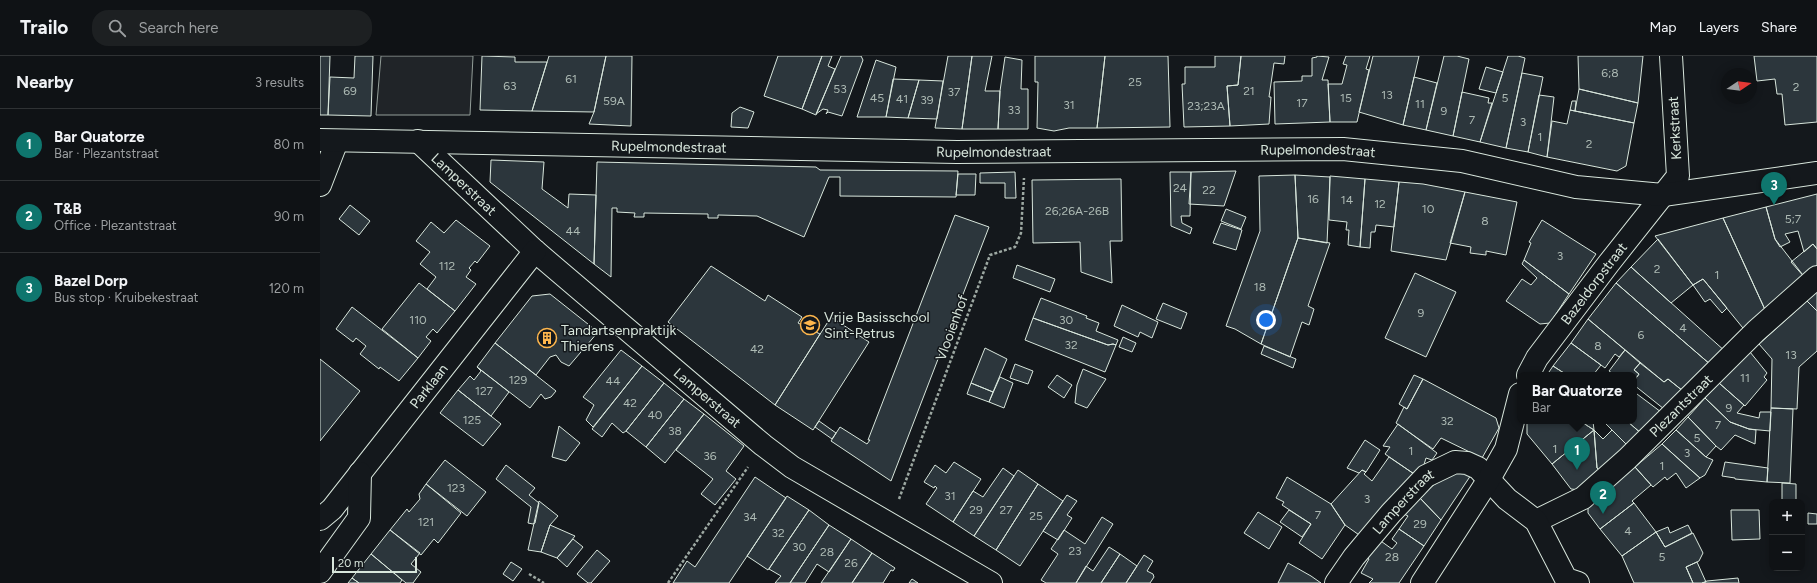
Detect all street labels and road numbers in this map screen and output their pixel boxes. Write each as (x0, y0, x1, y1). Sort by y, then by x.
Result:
street label: Kerkstraat (1665, 96, 1685, 160)
street label: Rupelmondestraat (611, 137, 727, 156)
street label: Rupelmondestraat (1260, 140, 1376, 161)
street label: Rupelmondestraat (936, 143, 1052, 161)
street label: Lamperstraat (428, 149, 500, 219)
street label: Bazeldorpstraat (1557, 239, 1631, 328)
street label: Vlooienhof (932, 292, 972, 363)
street label: Parklaan (406, 360, 452, 412)
street label: Lamperstraat (670, 364, 745, 431)
street label: Plezantstraat (1646, 371, 1716, 441)
street label: Lamperstraat (1369, 465, 1436, 537)

